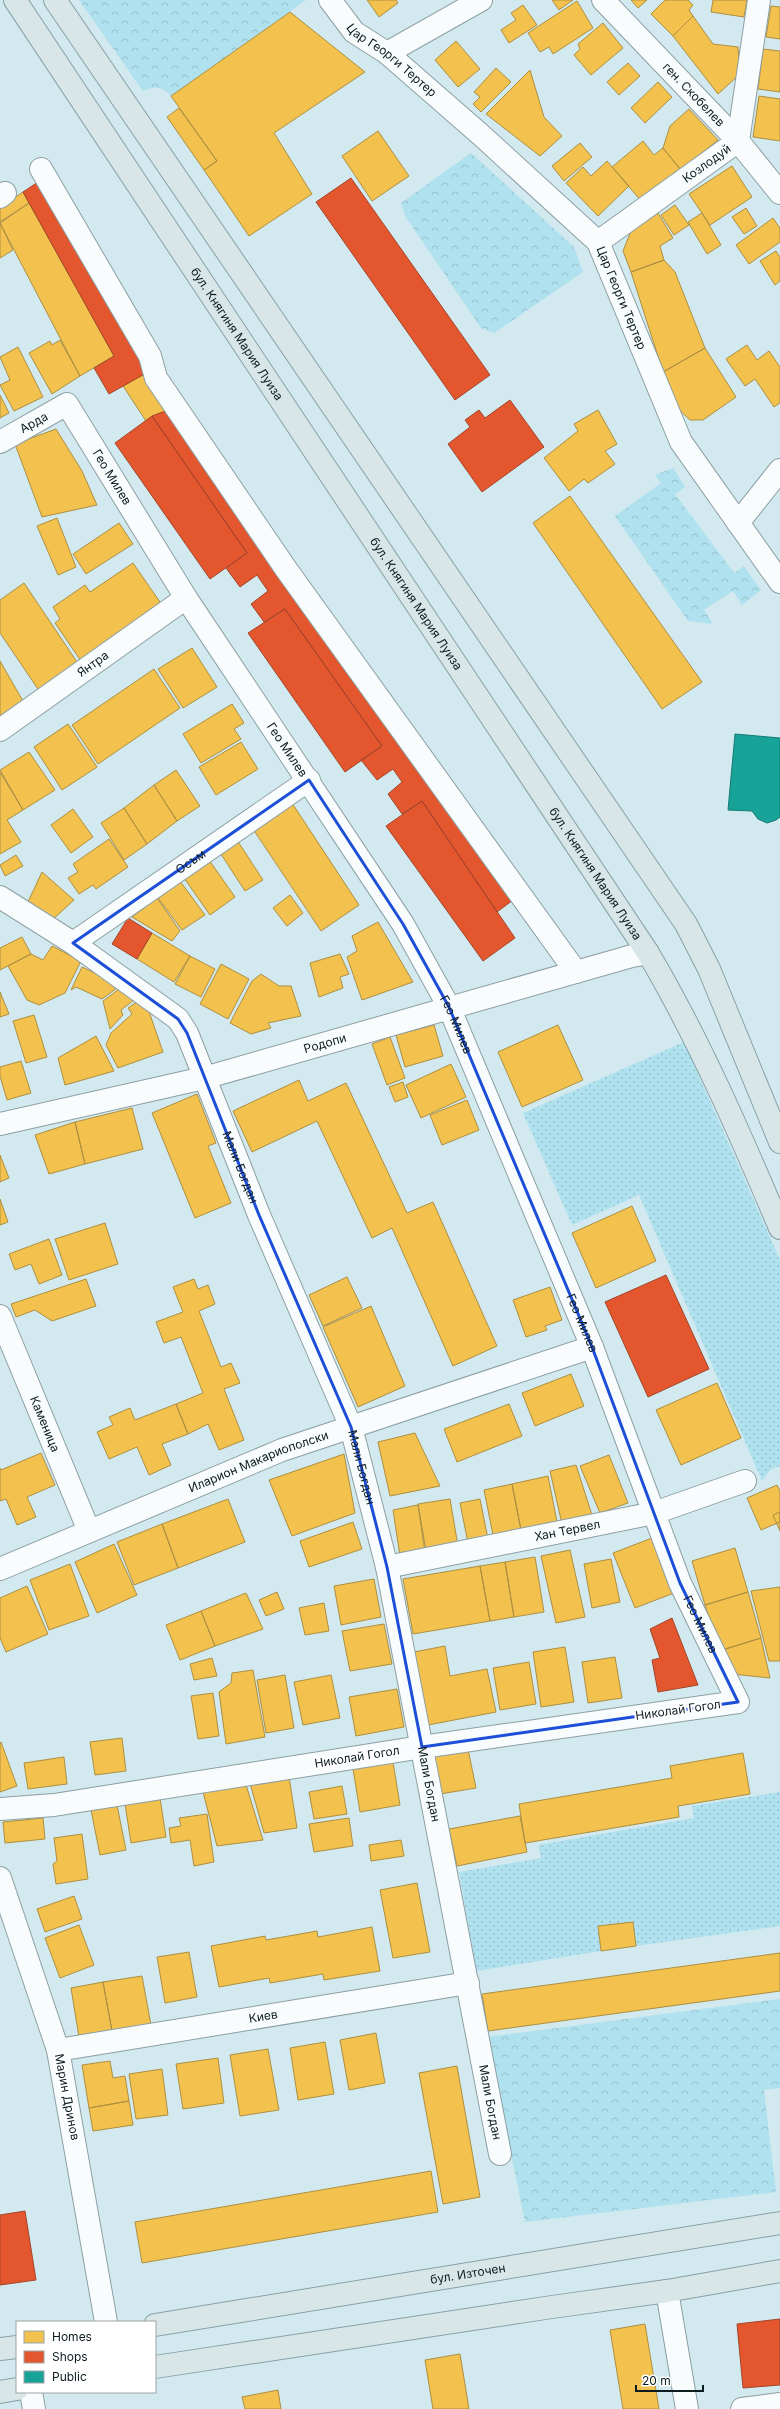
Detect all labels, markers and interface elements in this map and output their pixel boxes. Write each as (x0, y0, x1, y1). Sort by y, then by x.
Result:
street label: Цар Георги Тертер (343, 21, 440, 100)
street label: ген. Скобелев (660, 59, 728, 130)
street label: Козлодуй (679, 141, 734, 186)
street label: Цар Георги Тертер (594, 244, 650, 352)
street label: бул. Княгиня Мария Луиза (188, 265, 287, 403)
street label: Арда (17, 408, 50, 436)
street label: Гео Милев (90, 447, 135, 508)
street label: бул. Княгиня Мария Луиза (367, 534, 466, 673)
street label: Янтра (74, 647, 111, 680)
street label: Гео Милев (264, 719, 311, 780)
street label: бул. Княгиня Мария Луиза (546, 804, 645, 943)
street label: Осъм (173, 846, 208, 877)
street label: Гео Милев (437, 992, 476, 1056)
street label: Родопи (302, 1030, 348, 1056)
street label: Мали Богдан (220, 1129, 262, 1206)
street label: Гео Милев (563, 1291, 601, 1354)
street label: Каменица (27, 1394, 63, 1454)
street label: Иларион Макариополски (186, 1427, 330, 1496)
street label: Мали Богдан (345, 1428, 379, 1506)
street label: Хан Тервел (533, 1516, 601, 1544)
street label: Гео Милев (680, 1593, 721, 1656)
street label: Николай Гогол (634, 1696, 722, 1723)
street label: Николай Гогол (313, 1742, 401, 1771)
street label: Мали Богдан (415, 1745, 444, 1823)
street label: Киев (248, 2006, 279, 2026)
street label: Марин Дринов (52, 2052, 83, 2142)
street label: Мали Богдан (476, 2063, 505, 2141)
street label: бул. Източен (429, 2260, 506, 2287)
legend (16, 2321, 156, 2393)
text: Homes (52, 2329, 92, 2344)
text: Shops (52, 2349, 88, 2364)
scale bar (636, 2367, 703, 2393)
text: Public (52, 2369, 87, 2384)
text: 20 m (642, 2373, 671, 2388)

